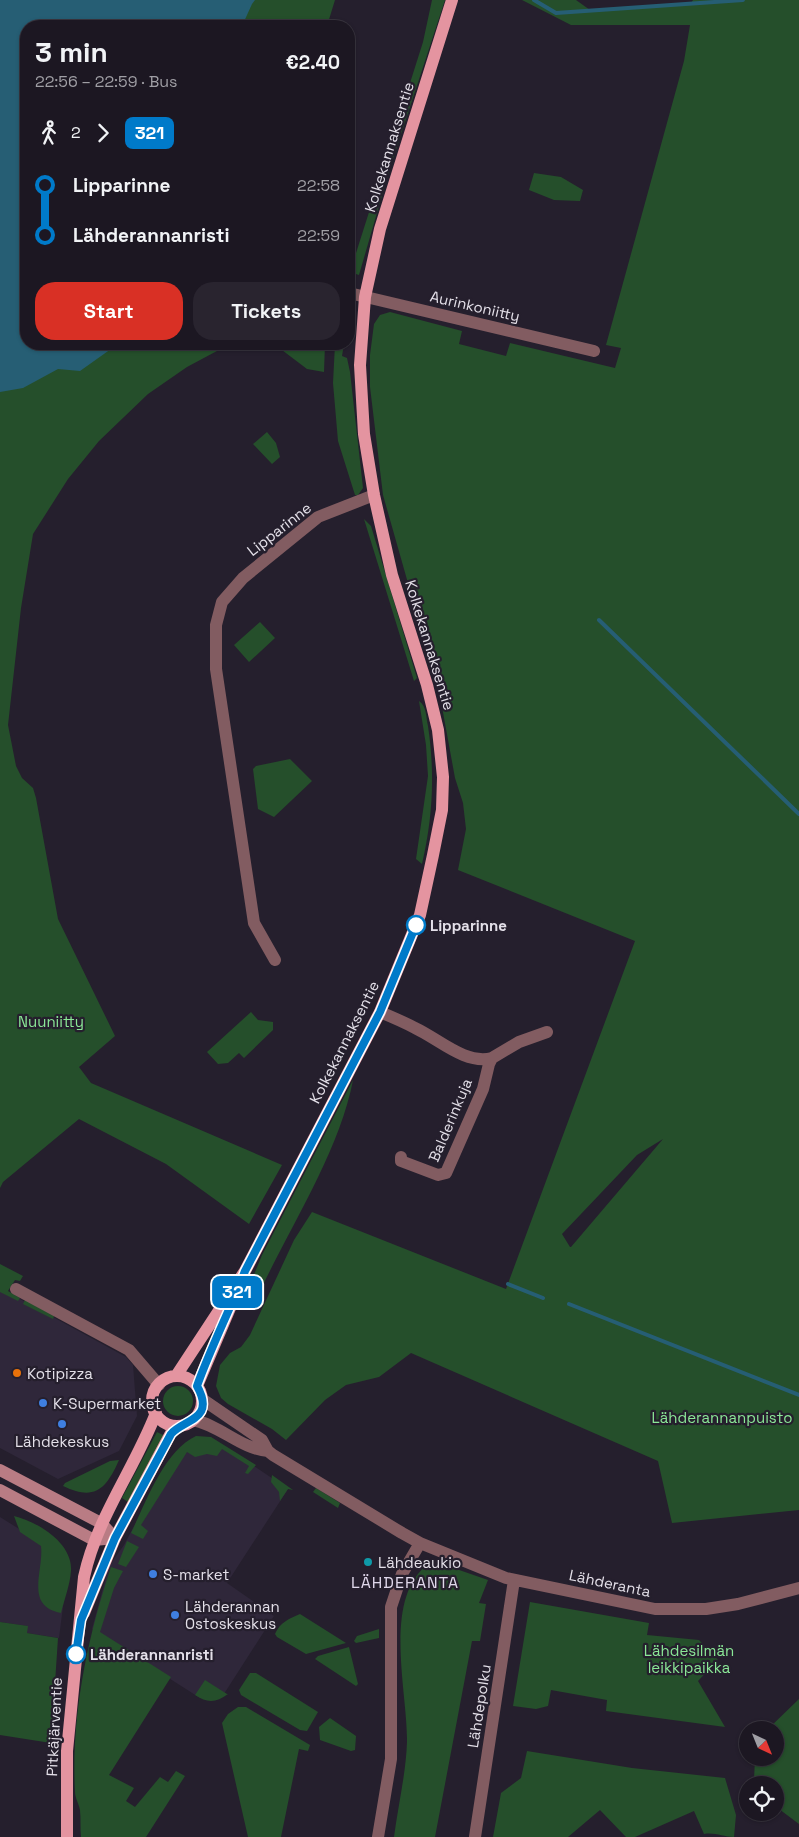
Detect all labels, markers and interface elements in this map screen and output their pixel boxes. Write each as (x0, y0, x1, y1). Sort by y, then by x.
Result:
text: 3 min (35, 34, 108, 70)
text: €2.40 (286, 50, 340, 75)
text: 22:56 – 22:59 · Bus (35, 71, 177, 92)
street label: Kolkekannaksentie (360, 80, 418, 214)
icon: walk (35, 119, 63, 147)
icon: forward (89, 119, 117, 147)
text: 321 (135, 121, 164, 144)
text: 2 (71, 122, 81, 143)
text: Lipparinne (73, 173, 171, 198)
text: 22:58 (297, 175, 340, 196)
text: Lähderannanristi (73, 223, 230, 248)
text: 22:59 (297, 225, 340, 246)
button: Start (35, 282, 183, 340)
button: Tickets (193, 282, 340, 340)
street label: Aurinkoniitty (428, 286, 522, 326)
street label: Lipparinne (243, 498, 315, 560)
street label: Kolkekannaksentie (401, 578, 459, 712)
marker: Lipparinne (406, 915, 426, 935)
place label: Lipparinne (430, 916, 507, 935)
street label: Kolkekannaksentie (305, 977, 383, 1106)
park label: Nuuniitty (18, 1012, 84, 1031)
street label: Balderinkuja (424, 1075, 476, 1165)
line badge: 321 (208, 1276, 266, 1308)
text: 321 (222, 1280, 252, 1303)
place label: Kotipizza (27, 1364, 93, 1383)
marker: Kotipizza (11, 1367, 23, 1379)
place label: K-Supermarket (53, 1394, 161, 1413)
marker: K-Supermarket (37, 1397, 49, 1409)
park label: Lähderannanpuisto (652, 1408, 792, 1427)
marker: Lähdekeskus (56, 1418, 68, 1430)
place label: Lähdekeskus (15, 1432, 109, 1451)
place label: Lähdeaukio (378, 1553, 461, 1572)
marker: Lähdeaukio (362, 1556, 374, 1568)
place label: S-market (163, 1565, 229, 1584)
street label: Lähderanta (567, 1565, 653, 1601)
marker: S-market (147, 1568, 159, 1580)
district label: LÄHDERANTA (351, 1572, 459, 1593)
place label: Lähderannan Ostoskeskus (185, 1597, 280, 1633)
marker: Lähderannan Ostoskeskus (169, 1609, 181, 1621)
park label: Lähdesilmän leikkipaikka (644, 1641, 734, 1677)
marker: Lähderannanristi (66, 1644, 86, 1664)
place label: Lähderannanristi (90, 1645, 214, 1664)
street label: Lähdepolku (463, 1663, 495, 1749)
street label: Pitkäjärventie (42, 1677, 66, 1777)
north arrow (739, 1721, 784, 1766)
map controls (739, 1721, 784, 1821)
button: locate (739, 1776, 784, 1821)

